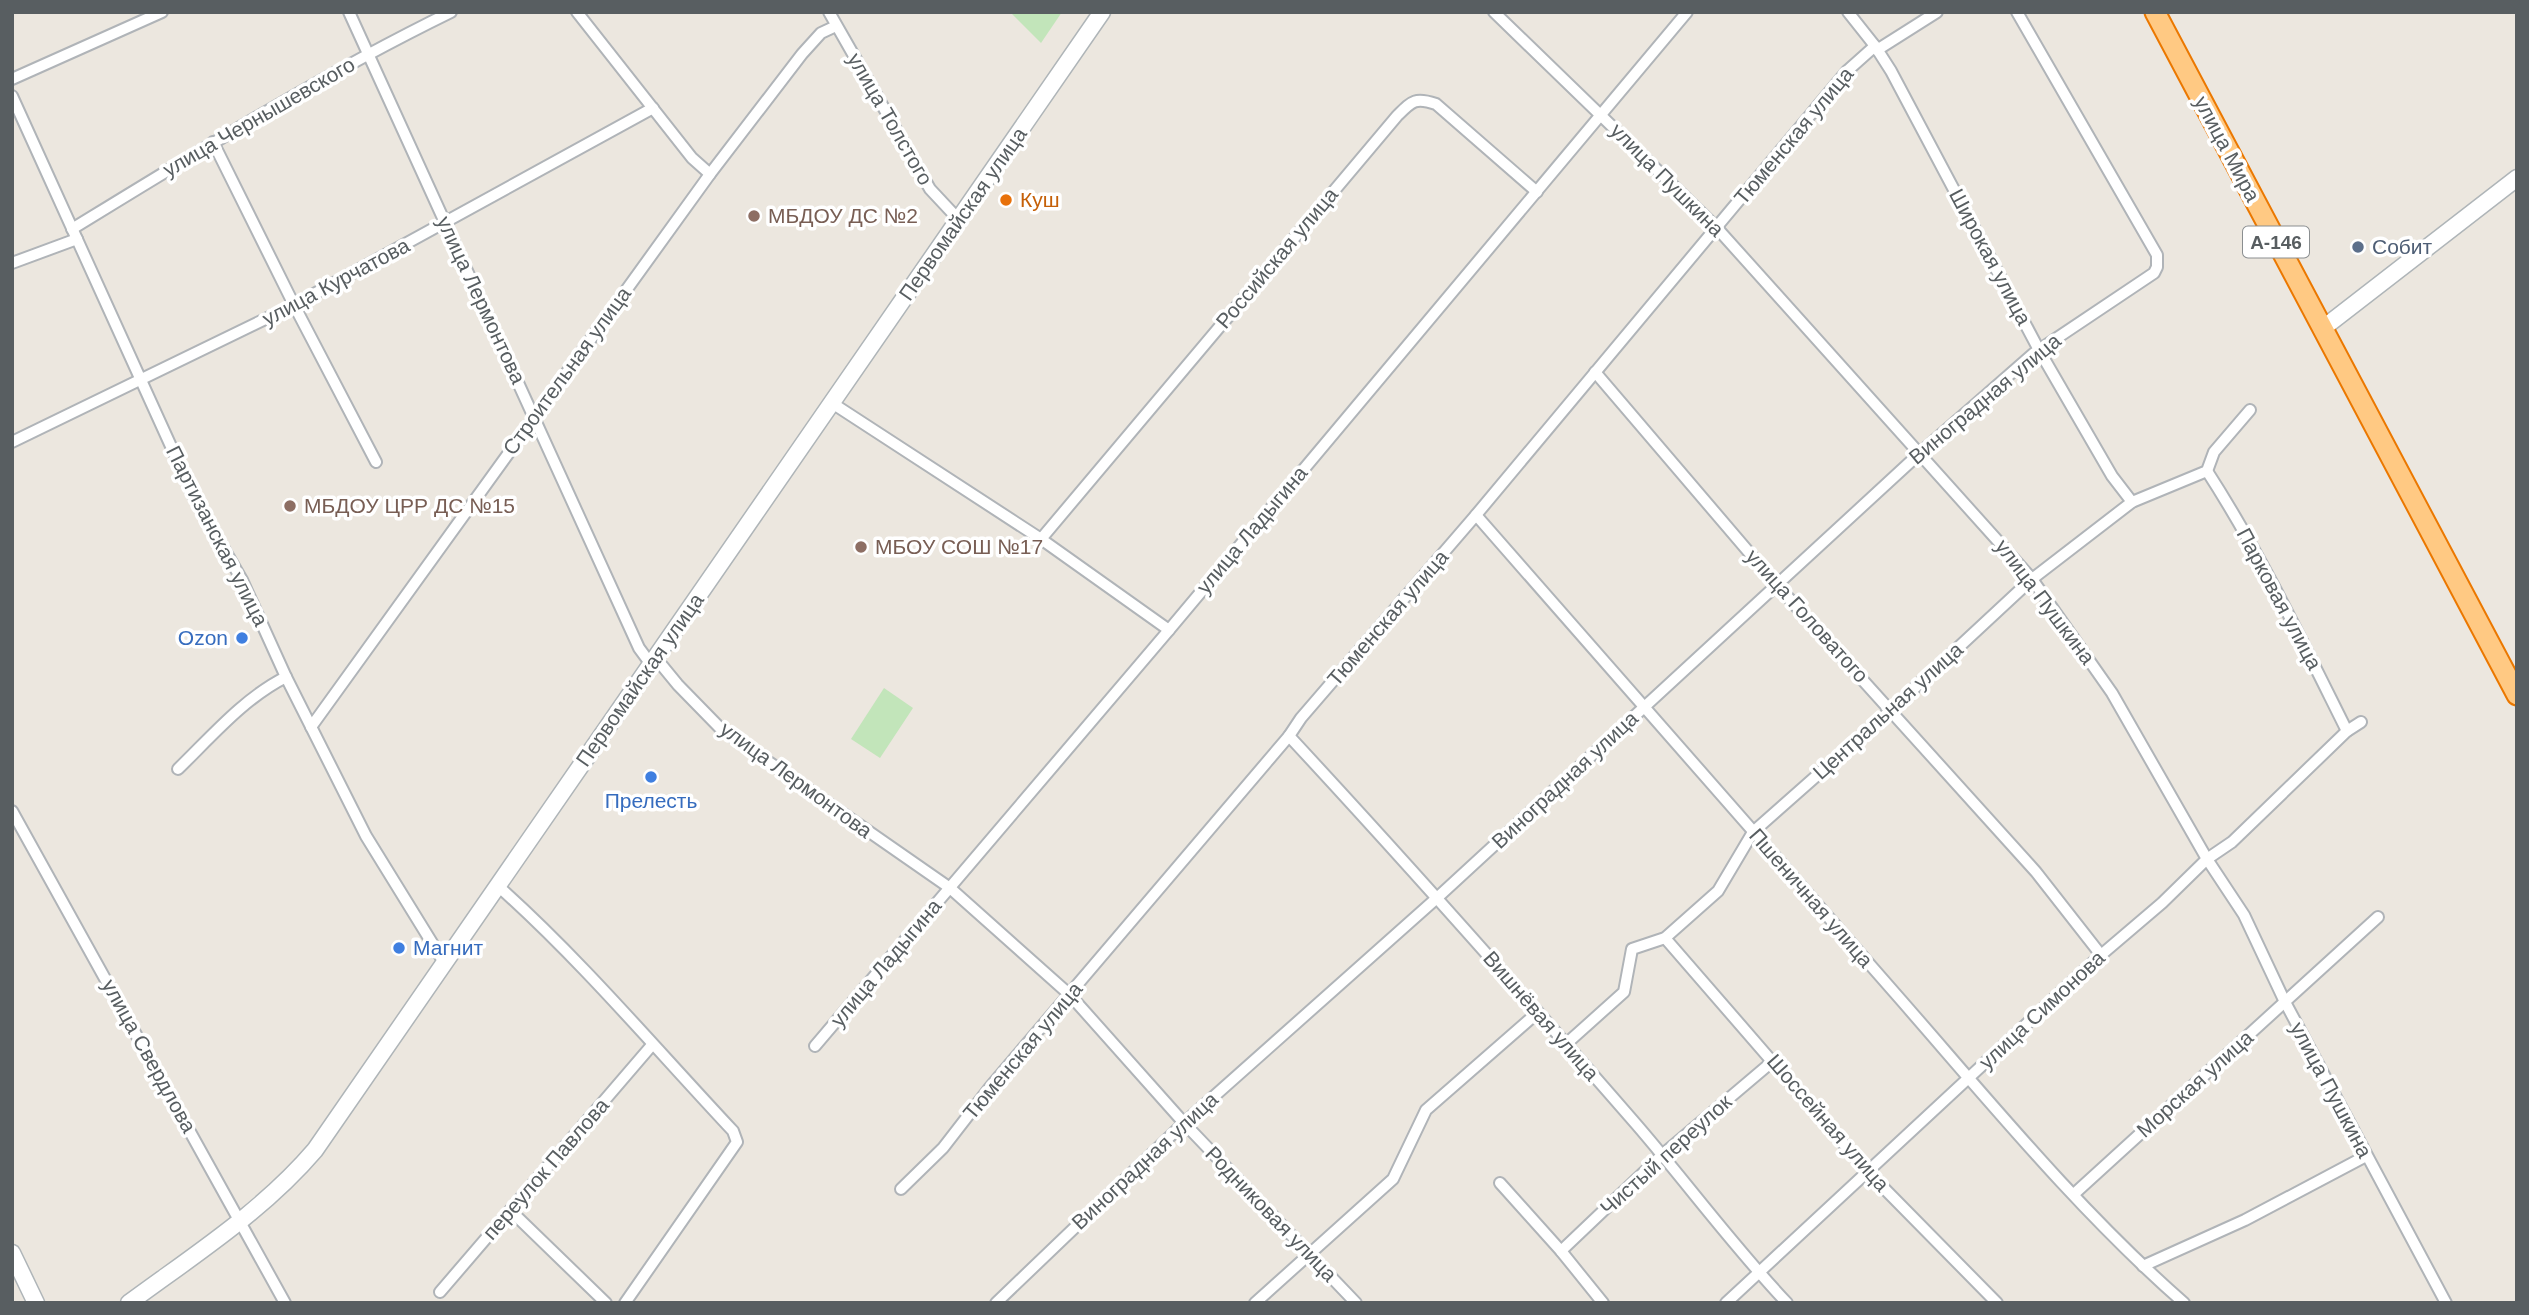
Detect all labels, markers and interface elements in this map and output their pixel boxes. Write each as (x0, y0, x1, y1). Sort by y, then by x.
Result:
street label: улица Толстого (843, 49, 938, 189)
street label: улица Чернышевского (159, 52, 359, 181)
street label: Тюменская улица (1730, 62, 1858, 209)
street label: улица Мира (2190, 92, 2265, 206)
street label: улица Пушкина (1606, 118, 1729, 241)
street label: Первомайская улица (894, 123, 1031, 305)
street label: Российская улица (1211, 183, 1342, 332)
street label: Широкая улица (1945, 185, 2036, 329)
place label: Куш (1020, 188, 1060, 211)
marker: Куш (998, 192, 1014, 208)
place label: МБДОУ ДС №2 (768, 204, 918, 227)
marker: МБДОУ ДС №2 (746, 208, 762, 224)
street label: улица Лермонтова (433, 212, 530, 387)
road number: А-146 (2243, 226, 2309, 258)
street label: улица Курчатова (258, 233, 413, 330)
place label: Собит (2372, 235, 2433, 258)
marker: Собит (2350, 239, 2366, 255)
street label: Строительная улица (498, 282, 635, 459)
street label: Виноградная улица (1904, 328, 2065, 469)
street label: Партизанская улица (162, 442, 273, 630)
street label: улица Ладыгина (1192, 461, 1312, 598)
place label: МБДОУ ЦРР ДС №15 (304, 494, 515, 517)
marker: МБДОУ ЦРР ДС №15 (282, 498, 298, 514)
street label: Парковая улица (2232, 524, 2327, 674)
place label: МБОУ СОШ №17 (875, 535, 1043, 558)
street label: улица Пушкина (1991, 535, 2100, 669)
marker: МБОУ СОШ №17 (853, 539, 869, 555)
street label: улица Головатого (1742, 544, 1873, 687)
street label: Тюменская улица (1323, 545, 1453, 690)
street label: Первомайская улица (571, 589, 708, 771)
place label: Ozon (178, 626, 228, 649)
marker: Ozon (234, 630, 250, 646)
street label: Центральная улица (1808, 637, 1967, 784)
street label: Виноградная улица (1487, 706, 1642, 853)
street label: улица Лермонтова (716, 717, 877, 843)
marker: Прелесть (643, 769, 659, 785)
place label: Прелесть (605, 789, 697, 812)
street label: Пшеничная улица (1745, 824, 1878, 972)
street label: улица Ладыгина (826, 894, 946, 1031)
place label: Магнит (413, 936, 483, 959)
marker: Магнит (391, 940, 407, 956)
street label: Вишнёвая улица (1479, 946, 1604, 1085)
street label: улица Симонова (1974, 946, 2109, 1073)
street label: улица Свердлова (98, 975, 201, 1137)
street label: Тюменская улица (959, 977, 1087, 1124)
street label: улица Пушкина (2286, 1018, 2377, 1162)
street label: Морская улица (2132, 1025, 2258, 1142)
street label: Шоссейная улица (1763, 1050, 1894, 1196)
street label: Виноградная улица (1067, 1087, 1222, 1234)
street label: Чистый переулок (1596, 1089, 1736, 1219)
street label: переулок Павлова (478, 1093, 613, 1244)
street label: Родниковая улица (1201, 1141, 1342, 1286)

